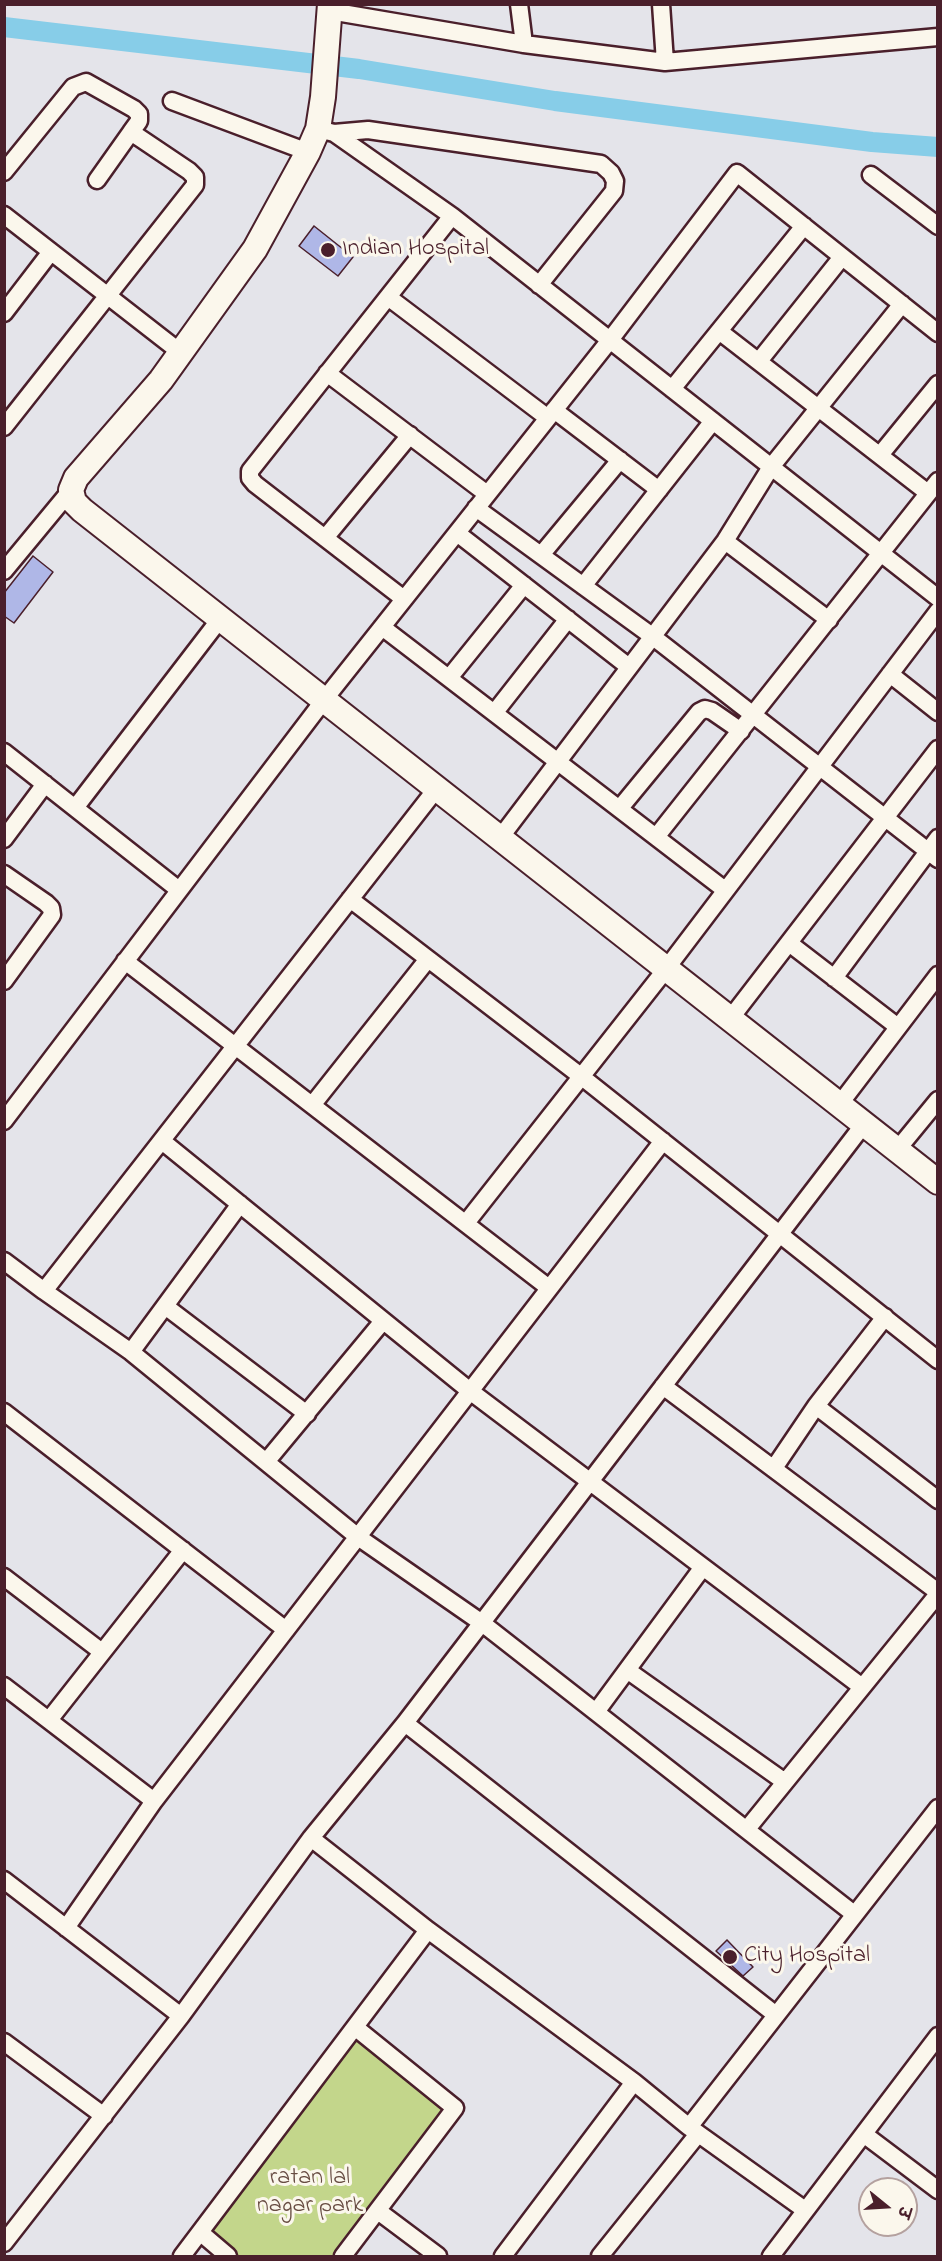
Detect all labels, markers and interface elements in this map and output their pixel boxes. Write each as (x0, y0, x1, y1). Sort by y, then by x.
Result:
place label: Indian Hospital (342, 236, 489, 264)
marker: Indian Hospital (319, 241, 337, 259)
place label: City Hospital (744, 1943, 870, 1971)
marker: City Hospital (721, 1948, 739, 1966)
park label: ratan lal nagar park (257, 2165, 363, 2221)
north arrow (858, 2177, 918, 2237)
text: उ (890, 2203, 916, 2221)

